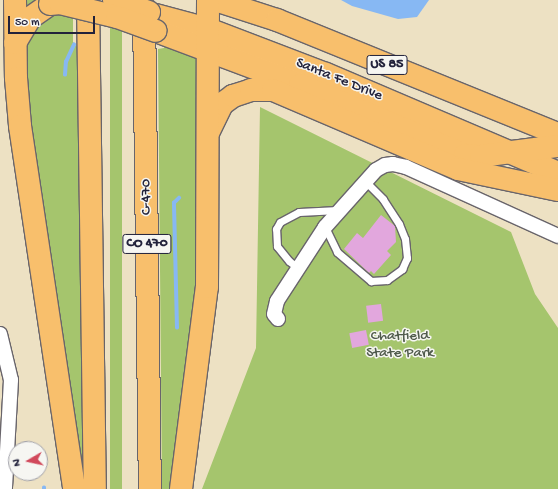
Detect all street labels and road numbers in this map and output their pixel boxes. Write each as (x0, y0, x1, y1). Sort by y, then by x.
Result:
road number: US 85 (366, 53, 408, 77)
street label: Santa Fe Drive (293, 54, 385, 106)
street label: C-470 (138, 179, 156, 215)
road number: CO 470 (122, 232, 172, 256)

